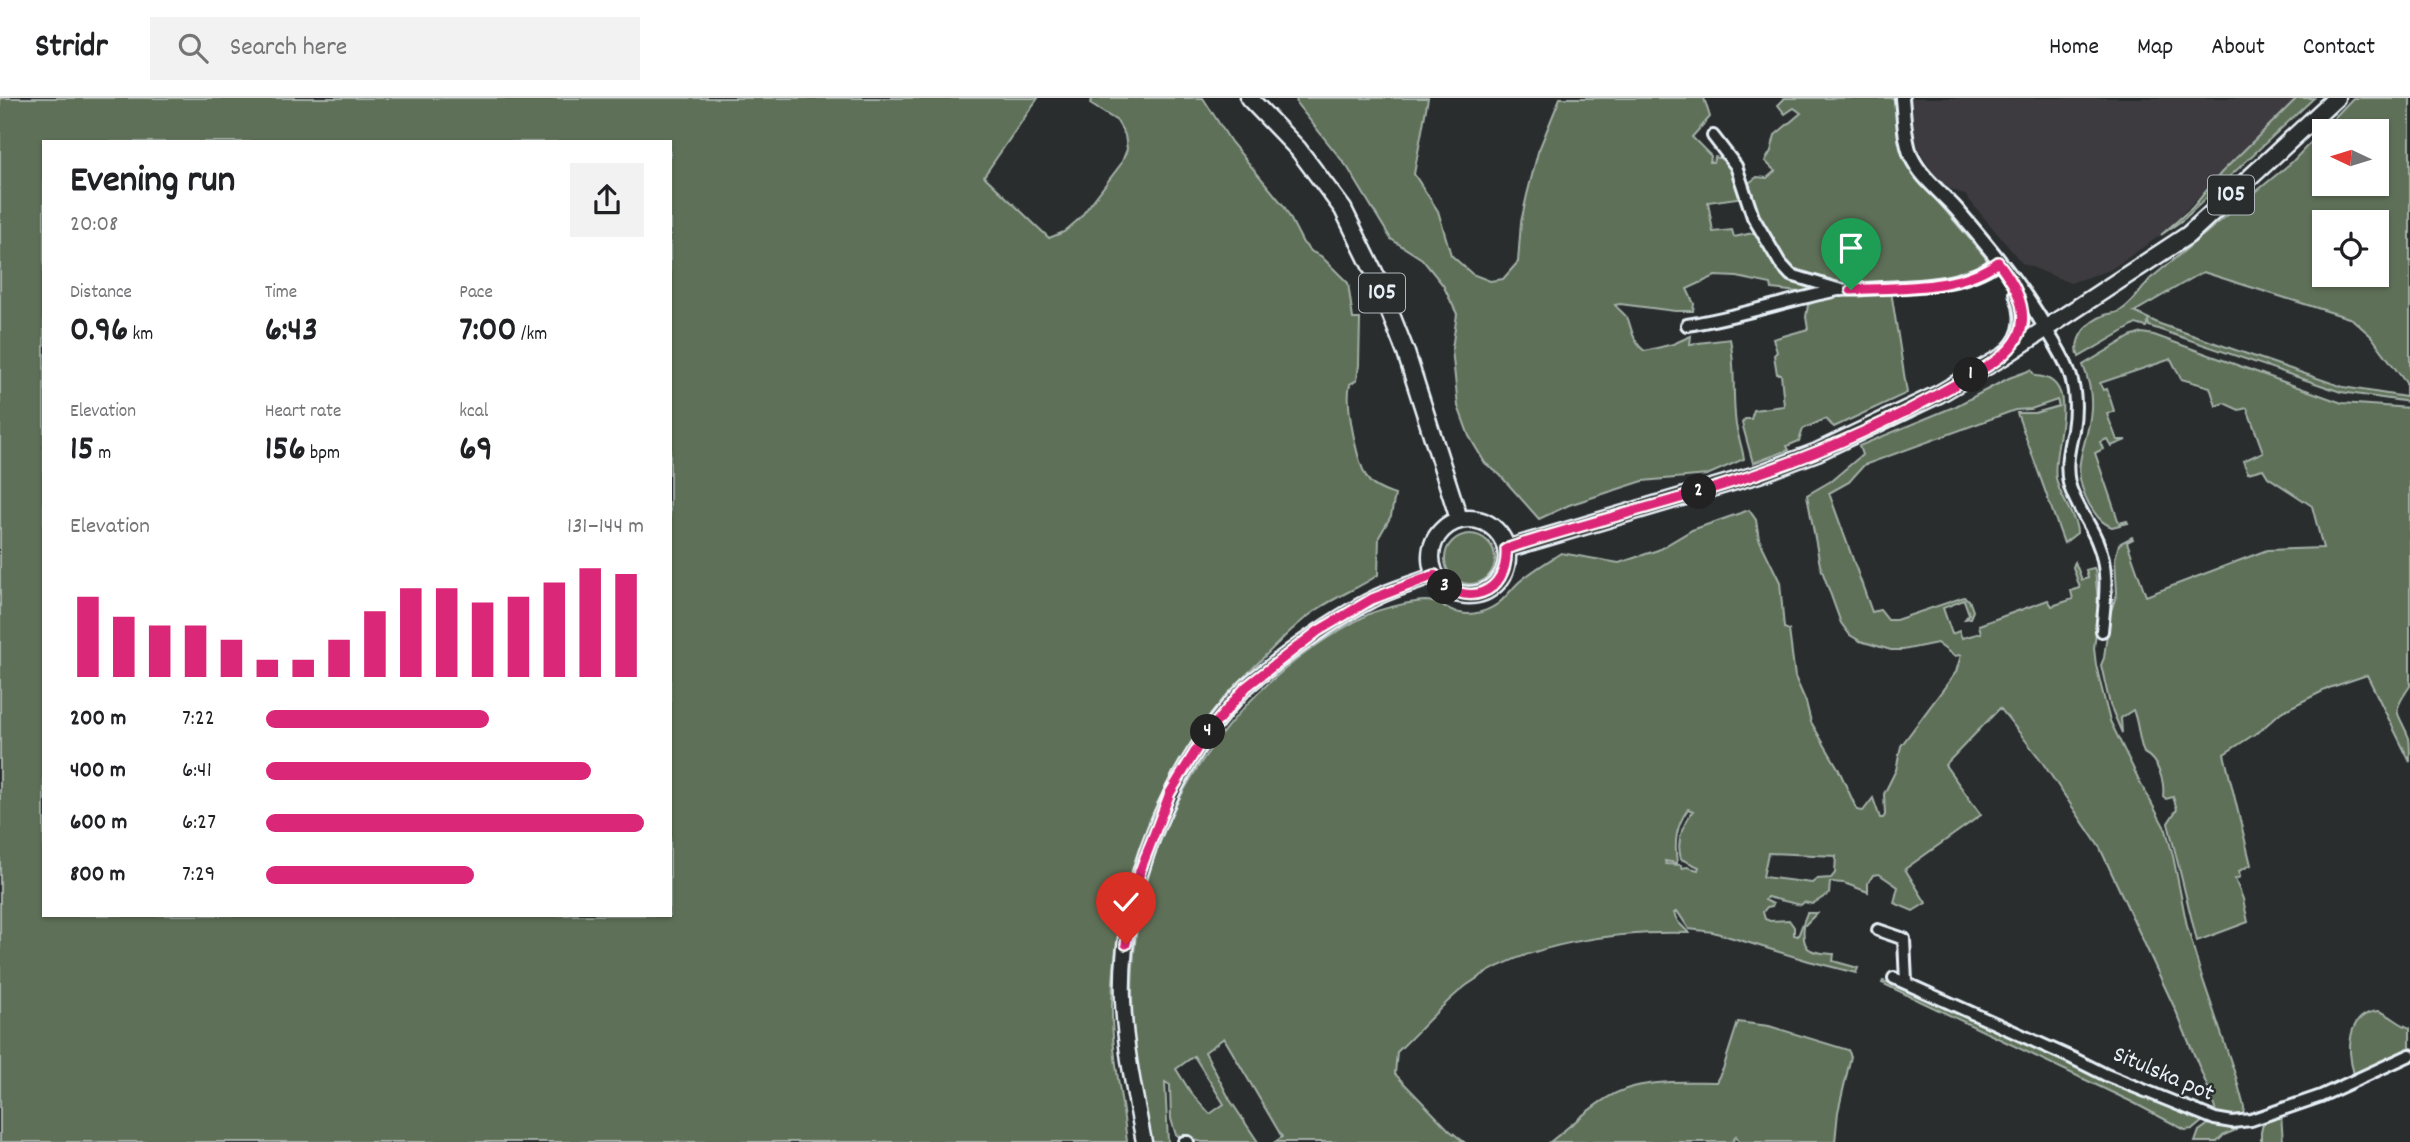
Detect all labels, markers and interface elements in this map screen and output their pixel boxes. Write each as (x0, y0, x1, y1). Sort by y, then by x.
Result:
search box (150, 17, 640, 80)
text: Stridr (35, 25, 108, 72)
icon: search (174, 29, 212, 67)
text: Search here (230, 30, 347, 67)
text: Home (2049, 31, 2099, 65)
text: Map (2137, 31, 2173, 65)
text: About (2211, 31, 2265, 65)
text: Contact (2303, 31, 2375, 65)
north arrow (2312, 119, 2389, 196)
map controls (2312, 119, 2389, 287)
text: Evening run (70, 155, 235, 210)
button: share (570, 163, 644, 237)
road number: 105 (2208, 176, 2254, 214)
text: 20:08 (70, 209, 118, 242)
button: locate (2312, 210, 2389, 287)
pin (1821, 218, 1881, 290)
icon: arrive (1832, 229, 1870, 267)
road number: 105 (1359, 274, 1405, 312)
text: Distance (70, 280, 132, 307)
text: Time (265, 280, 297, 307)
text: Pace (459, 280, 493, 307)
text: 0.96 (70, 307, 128, 357)
text: 6:43 (265, 307, 318, 357)
text: 7:00 (459, 307, 517, 357)
text: km (128, 322, 153, 349)
text: /km (517, 322, 547, 349)
pin: 1 (1954, 358, 1988, 392)
text: 1 (1968, 361, 1973, 388)
text: Elevation (70, 399, 136, 426)
text: Heart rate (265, 399, 341, 426)
text: kcal (459, 399, 488, 426)
text: 15 (70, 426, 94, 476)
text: 156 (265, 426, 306, 476)
text: 69 (459, 426, 493, 476)
text: m (94, 441, 111, 468)
text: bpm (306, 441, 340, 468)
pin: 2 (1682, 474, 1716, 510)
text: 2 (1694, 478, 1703, 505)
text: Elevation (70, 511, 150, 544)
text: 131–144 m (567, 511, 644, 544)
pin: 3 (1428, 570, 1462, 604)
text: 3 (1440, 573, 1449, 600)
text: 200 m (70, 703, 126, 736)
text: 7:22 (182, 703, 215, 736)
pin: 4 (1190, 714, 1226, 750)
text: 4 (1204, 718, 1211, 745)
text: 400 m (70, 755, 126, 788)
text: 6:41 (182, 755, 212, 788)
text: 600 m (70, 807, 127, 840)
text: 6:27 (182, 807, 216, 840)
text: 800 m (70, 859, 125, 892)
text: 7:29 (182, 859, 215, 892)
pin (1096, 872, 1156, 944)
icon: check (1107, 883, 1145, 921)
street label: Situlska pot (2107, 1038, 2219, 1112)

